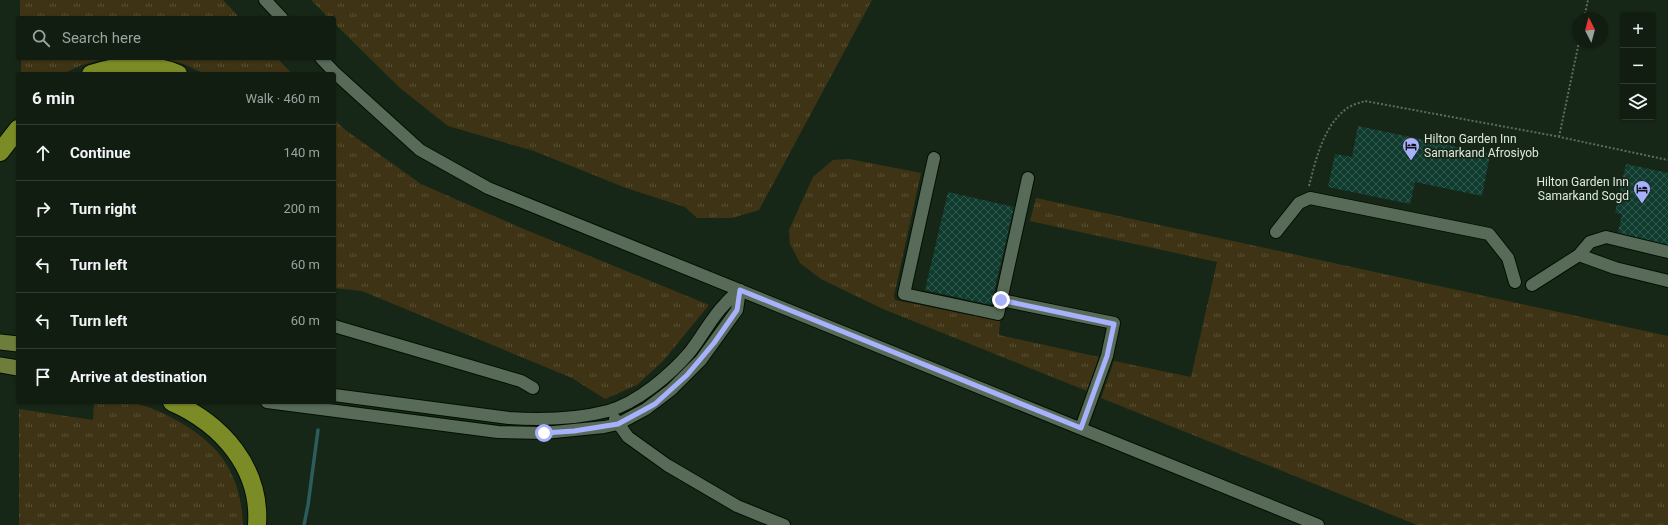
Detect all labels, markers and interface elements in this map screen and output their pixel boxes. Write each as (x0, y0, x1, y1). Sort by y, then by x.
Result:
north arrow (1572, 12, 1608, 48)
map controls (1620, 12, 1656, 120)
button: + (1620, 12, 1656, 48)
search box (16, 16, 336, 60)
icon: search (30, 27, 52, 49)
text: Search here (62, 29, 141, 47)
button: − (1620, 48, 1656, 84)
button: layers (1620, 84, 1656, 120)
text: 6 min (32, 88, 75, 108)
text: Walk · 460 m (245, 91, 320, 106)
place label: Hilton Garden Inn Samarkand Afrosiyob (1424, 132, 1539, 160)
hotel icon: Hilton Garden Inn Samarkand Afrosiyob (1401, 136, 1421, 161)
icon: ahead (32, 142, 54, 164)
text: Continue (70, 144, 131, 162)
text: 140 m (283, 145, 320, 160)
place label: Hilton Garden Inn Samarkand Sogd (1536, 175, 1629, 203)
hotel icon: Hilton Garden Inn Samarkand Sogd (1632, 179, 1652, 204)
icon: right (32, 198, 54, 220)
text: Turn right (70, 200, 136, 218)
text: 200 m (283, 201, 320, 216)
icon: left (32, 254, 54, 276)
text: Turn left (70, 256, 127, 274)
text: 60 m (291, 257, 320, 272)
route end (992, 291, 1010, 309)
icon: left (32, 310, 54, 332)
text: Turn left (70, 312, 127, 330)
text: 60 m (291, 313, 320, 328)
icon: arrive (32, 366, 54, 388)
text: Arrive at destination (70, 368, 207, 386)
route start (535, 424, 553, 442)

